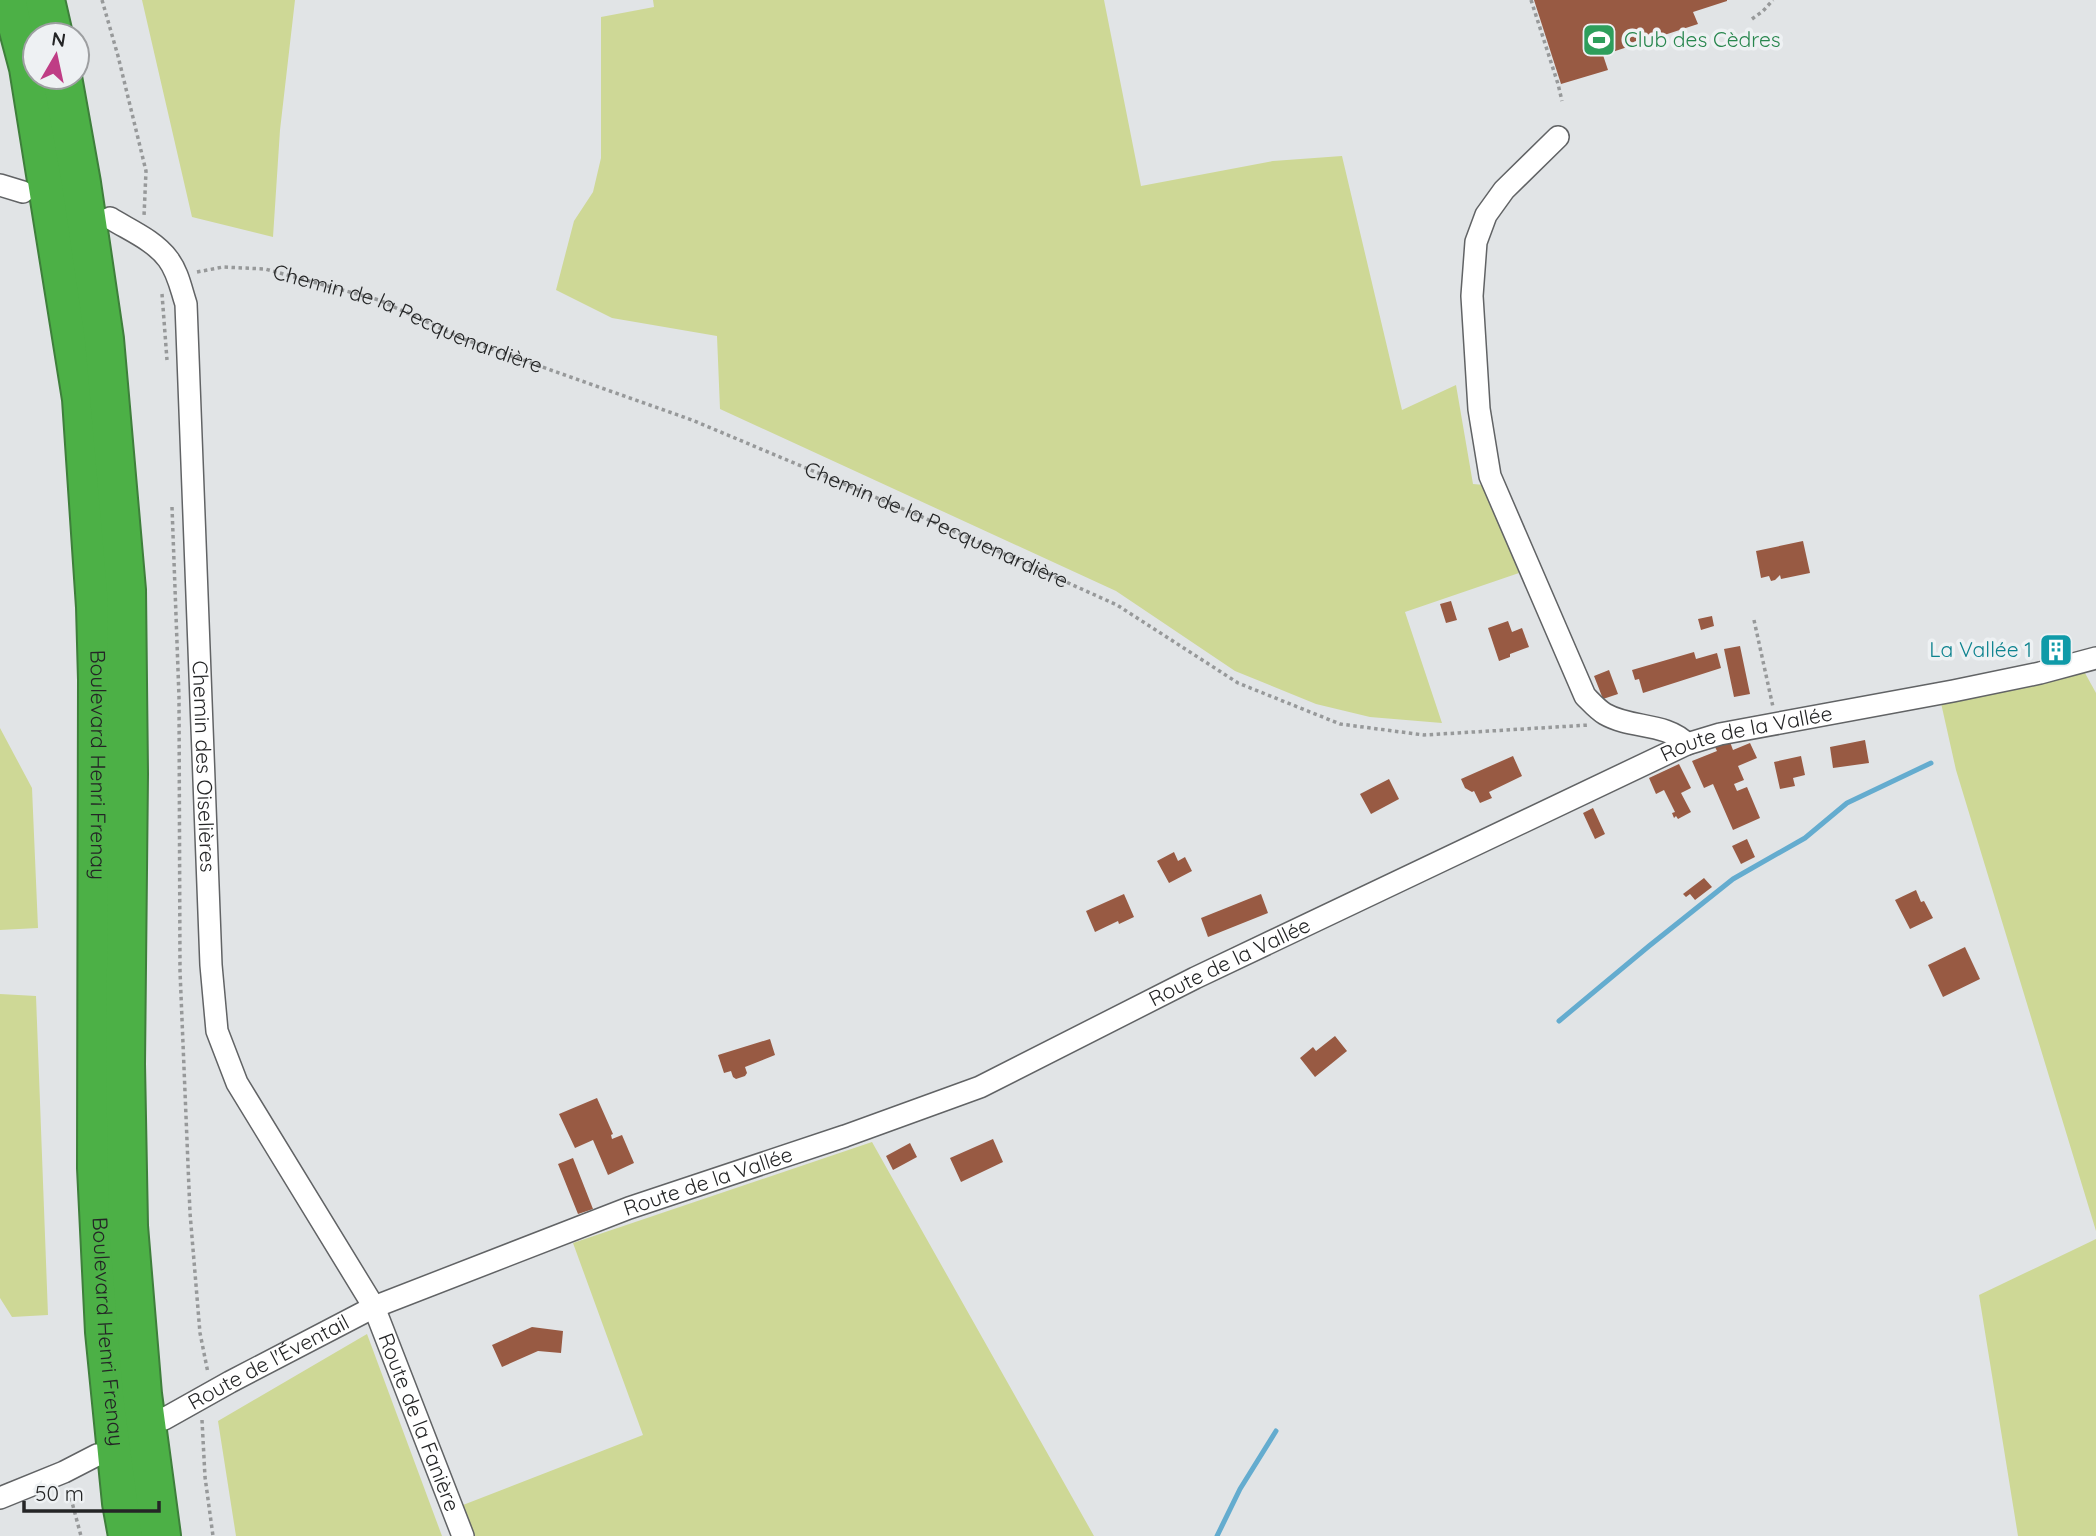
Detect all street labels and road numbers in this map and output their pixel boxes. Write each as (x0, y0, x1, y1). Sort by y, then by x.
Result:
street label: Chemin de la Pecquenardière (270, 258, 546, 378)
street label: Chemin de la Pecquenardière (801, 455, 1073, 593)
street label: Boulevard Henri Frenay (85, 650, 112, 880)
street label: Chemin des Oiselières (187, 660, 221, 873)
street label: Route de la Vallée (1656, 700, 1834, 767)
street label: Route de la Vallée (1144, 911, 1314, 1011)
street label: Route de la Vallée (620, 1140, 796, 1221)
street label: Boulevard Henri Frenay (87, 1216, 130, 1447)
street label: Route de l'Éventail (183, 1308, 353, 1415)
street label: Route de la Fanière (373, 1329, 466, 1515)

